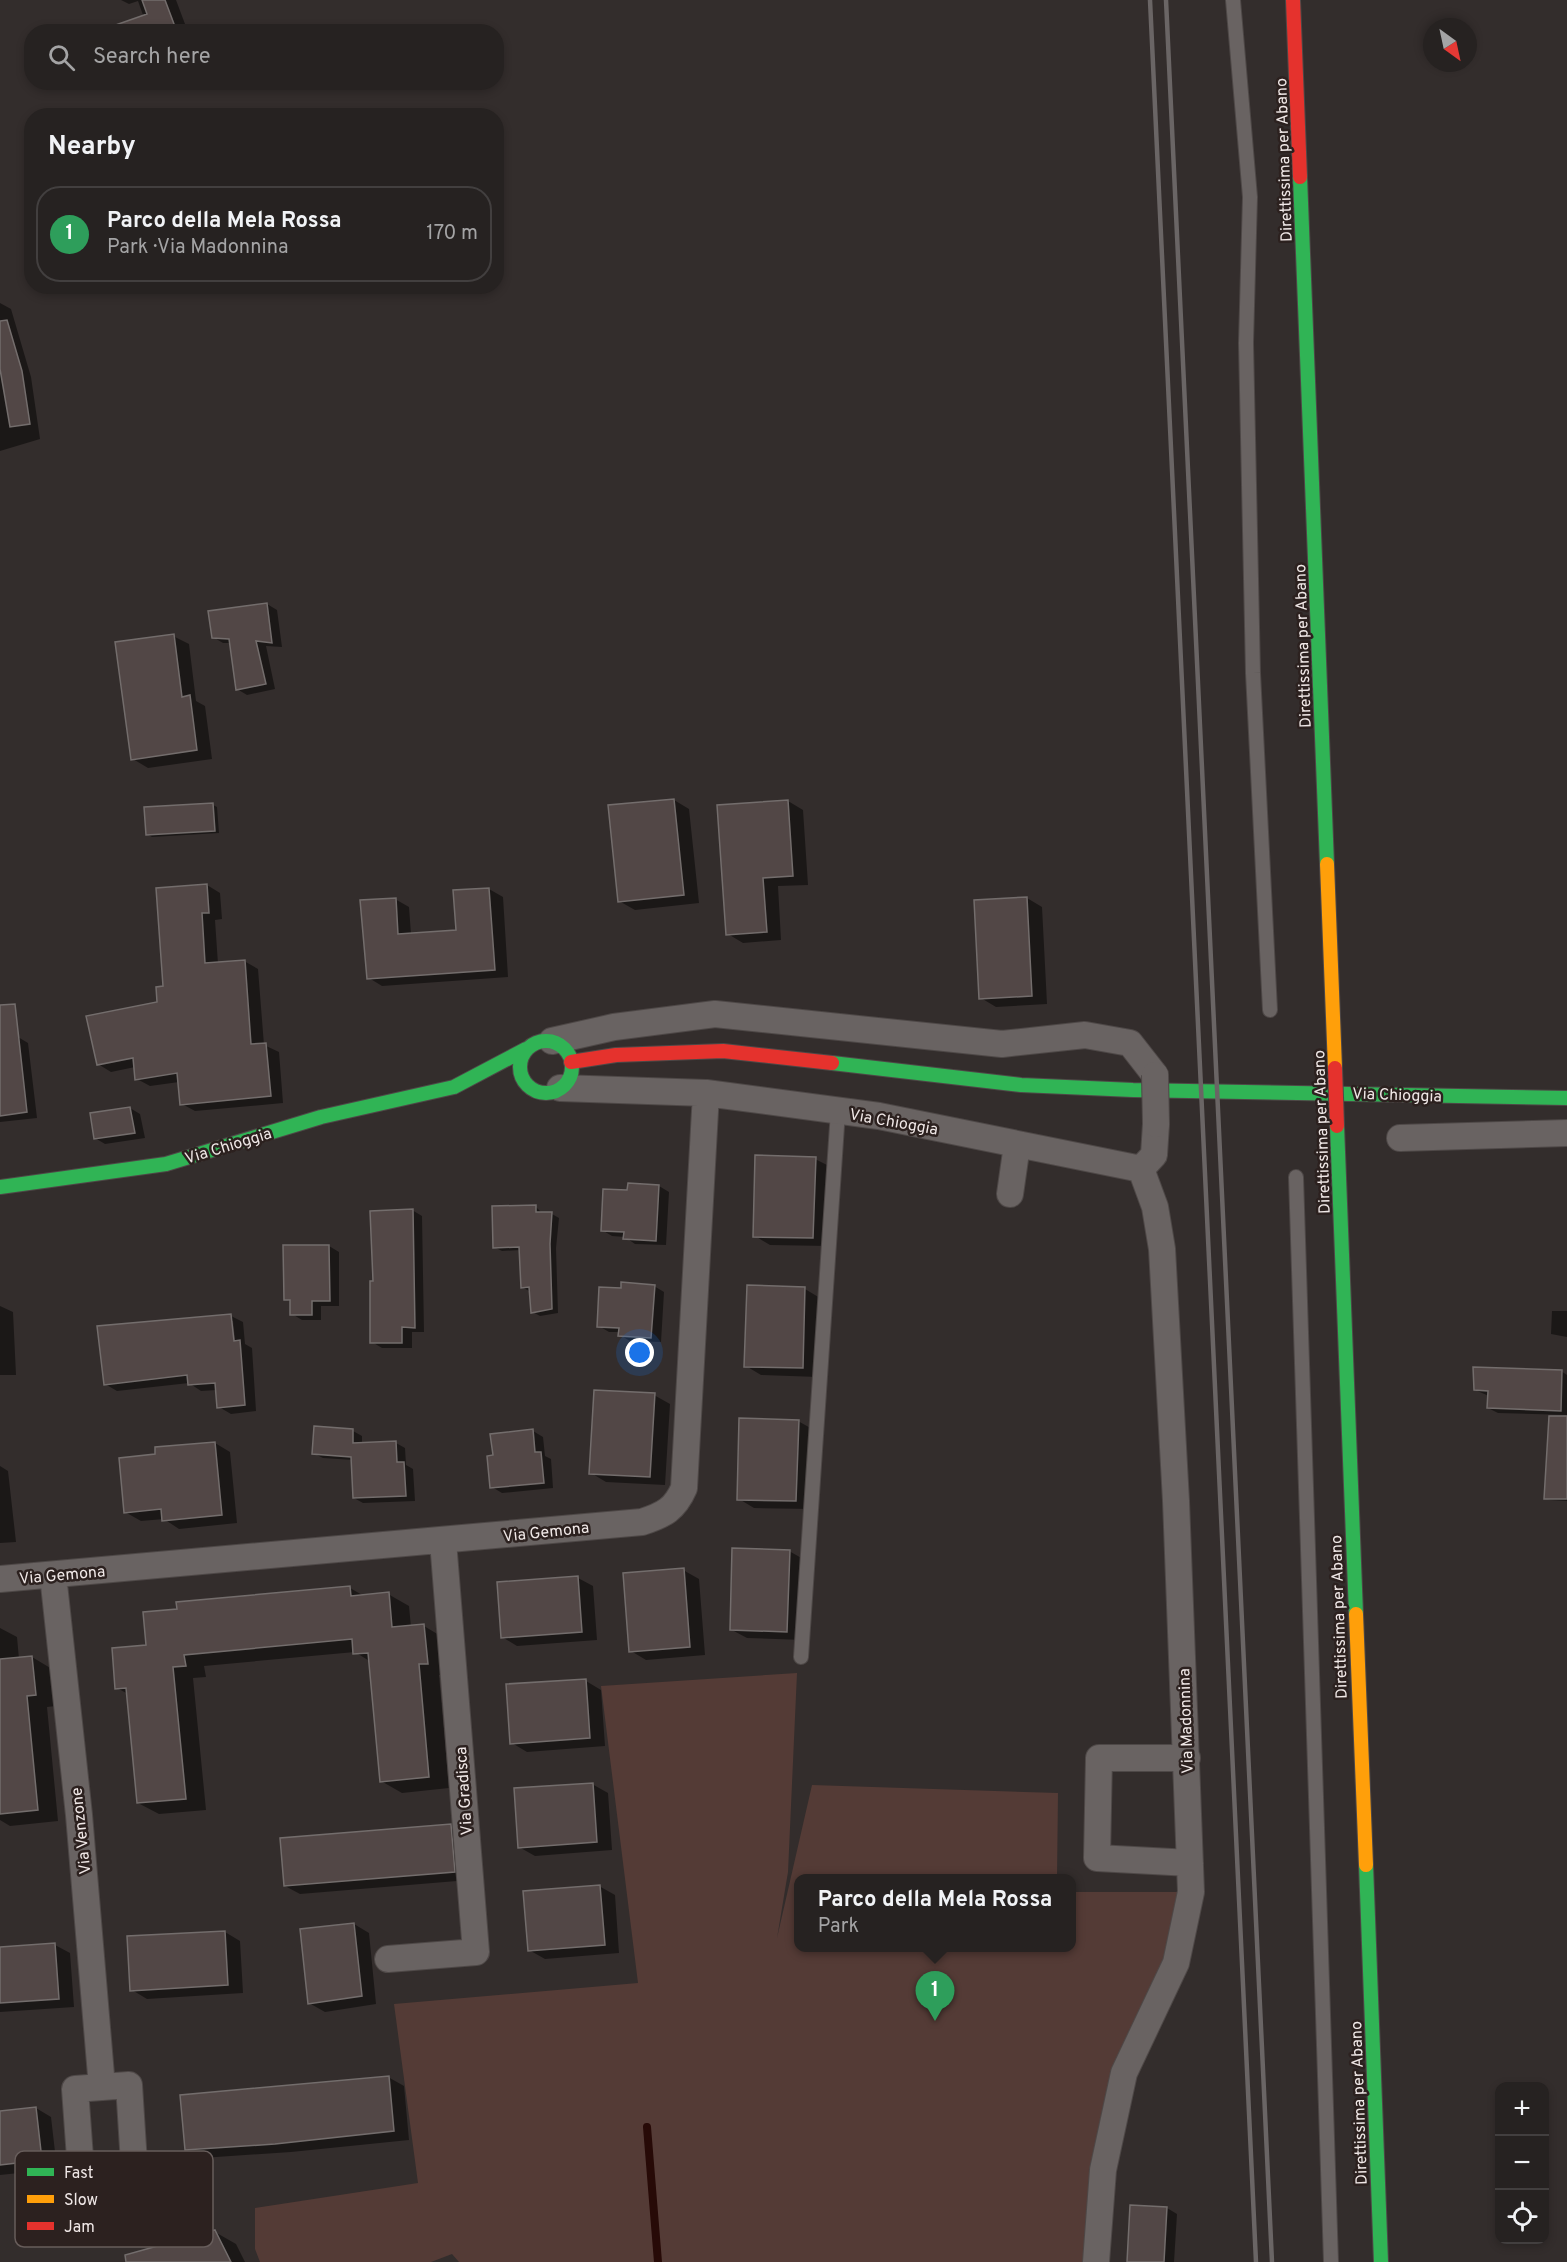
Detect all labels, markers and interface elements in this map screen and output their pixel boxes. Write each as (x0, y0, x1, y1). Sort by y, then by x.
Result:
north arrow (1423, 18, 1477, 72)
search box (24, 24, 504, 90)
icon: search (45, 41, 78, 74)
text: Search here (93, 44, 211, 71)
street label: Direttissima per Abano (1272, 78, 1298, 242)
text: Nearby (48, 131, 136, 164)
text: Parco della Mela Rossa (107, 208, 342, 235)
text: 1 (66, 221, 74, 247)
text: 170 m (426, 221, 478, 247)
text: Park · Via Madonnina (107, 235, 289, 261)
street label: Direttissima per Abano (1291, 564, 1317, 728)
street label: Direttissima per Abano (1310, 1050, 1336, 1214)
street label: Via Chioggia (1352, 1084, 1442, 1108)
street label: Via Chioggia (848, 1105, 940, 1141)
street label: Via Chioggia (183, 1124, 274, 1170)
your location (625, 1338, 654, 1367)
street label: Via Gemona (502, 1519, 590, 1547)
street label: Direttissima per Abano (1327, 1535, 1353, 1699)
street label: Via Gemona (18, 1562, 106, 1590)
street label: Via Madonnina (1175, 1668, 1199, 1774)
street label: Via Gradisca (452, 1746, 478, 1836)
street label: Via Venzone (67, 1786, 96, 1875)
popup (794, 1874, 1076, 1952)
text: Parco della Mela Rossa (818, 1887, 1052, 1914)
text: Park (818, 1914, 859, 1940)
pin: 1 (916, 1972, 954, 2021)
street label: Direttissima per Abano (1347, 2021, 1373, 2185)
map controls (1495, 2082, 1549, 2244)
button: + (1495, 2082, 1549, 2136)
button: − (1495, 2136, 1549, 2190)
legend (15, 2151, 213, 2247)
text: Fast (64, 2164, 94, 2184)
button: locate (1495, 2190, 1549, 2244)
text: Slow (64, 2191, 98, 2211)
text: Jam (64, 2218, 95, 2238)

